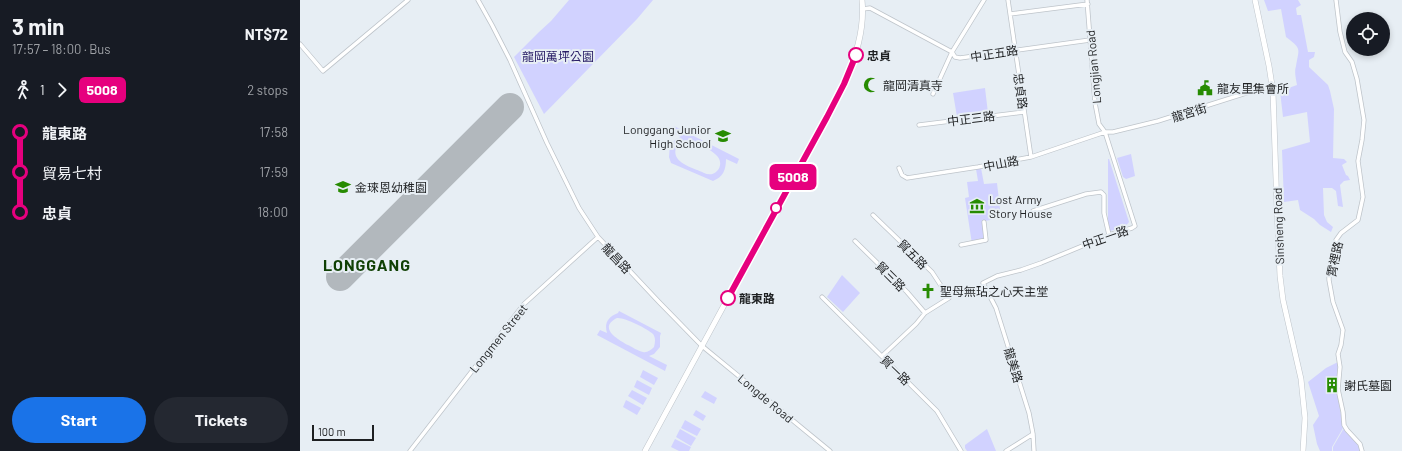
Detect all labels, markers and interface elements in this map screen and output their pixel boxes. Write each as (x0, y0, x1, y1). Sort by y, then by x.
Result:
map controls (1346, 12, 1390, 56)
button: locate (1346, 12, 1390, 56)
text: 3 min (12, 13, 64, 39)
text: NT$72 (245, 25, 288, 43)
street label: Longjian Road (1083, 30, 1103, 104)
text: 17:57 – 18:00 · Bus (12, 41, 111, 57)
street label: 中正五路 (969, 42, 1019, 64)
marker: 忠貞 (848, 47, 864, 63)
place label: 忠貞 (867, 48, 891, 62)
park label: 龍岡萬坪公園 (522, 49, 594, 63)
street label: 忠貞路 (1012, 72, 1030, 110)
mosque icon: 龍岡清真寺 (862, 76, 880, 94)
place label: 龍岡清真寺 (883, 78, 943, 92)
icon: walk (12, 79, 34, 101)
icon: forward (51, 79, 73, 101)
public building icon: 龍友里集會所 (1196, 79, 1214, 97)
text: 5008 (87, 81, 118, 98)
place label: 龍友里集會所 (1217, 81, 1289, 95)
text: 1 (40, 82, 45, 98)
text: 2 stops (247, 82, 288, 98)
street label: 龍宮街 (1170, 100, 1208, 124)
street label: 中正三路 (946, 108, 996, 128)
place label: Longgang Junior High School (623, 122, 712, 150)
text: 龍東路 (42, 124, 87, 142)
text: 17:58 (259, 124, 288, 140)
school or university icon: Longgang Junior High School (714, 127, 732, 145)
street label: 中山路 (982, 153, 1020, 173)
text: 貿易七村 (42, 164, 102, 182)
text: 17:59 (259, 164, 288, 180)
line badge: 5008 (765, 164, 821, 190)
text: 5008 (777, 168, 809, 185)
school or university icon: 金琜恩幼稚園 (334, 178, 352, 196)
place label: 金琜恩幼稚園 (355, 180, 427, 194)
street label: Sinsheng Road (1270, 187, 1286, 265)
place label: Lost Army Story House (989, 192, 1052, 220)
museum icon: Lost Army Story House (968, 197, 986, 215)
unlabelled marker (770, 202, 782, 214)
text: 忠貞 (42, 204, 72, 222)
text: 18:00 (258, 204, 288, 220)
street label: 中正一路 (1080, 223, 1130, 251)
street label: 貿五路 (895, 236, 931, 272)
street label: 龍昌路 (600, 240, 634, 276)
street label: 霄裡路 (1323, 240, 1345, 278)
district label: LONGGANG (323, 255, 411, 274)
street label: 貿三路 (873, 258, 909, 294)
church icon: 聖母無玷之心天主堂 (919, 282, 937, 300)
place label: 聖母無玷之心天主堂 (940, 284, 1048, 298)
marker: 龍東路 (720, 290, 736, 306)
place label: 龍東路 (739, 291, 775, 305)
street label: Longmen Street (466, 301, 530, 375)
street label: 龍美路 (1002, 346, 1026, 384)
street label: 貿一路 (878, 352, 914, 388)
street label: Longde Road (735, 371, 797, 425)
building icon: 謝氏墓園 (1323, 376, 1341, 394)
place label: 謝氏墓園 (1344, 378, 1392, 392)
button: Start (12, 397, 146, 443)
button: Tickets (154, 397, 288, 443)
scale bar (312, 423, 374, 442)
text: 100 m (318, 425, 346, 438)

